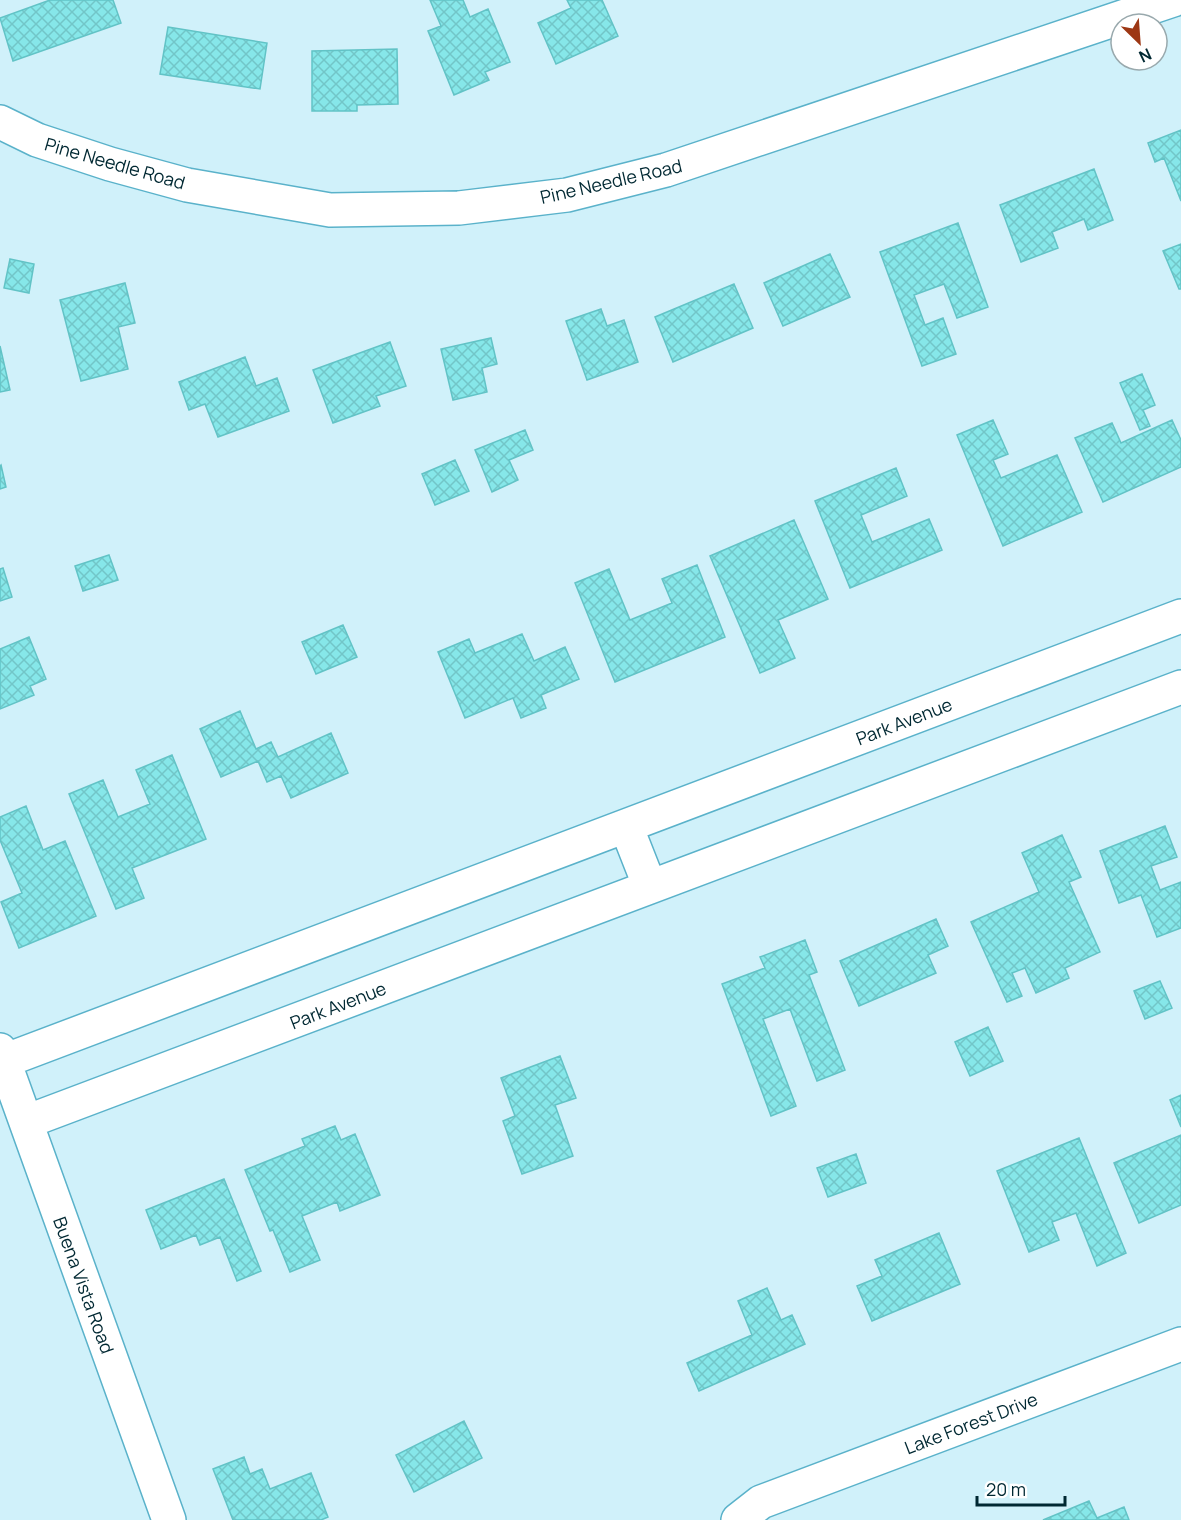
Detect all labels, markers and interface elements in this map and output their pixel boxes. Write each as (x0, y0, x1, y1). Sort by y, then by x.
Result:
north arrow (1109, 12, 1169, 72)
text: N (1135, 43, 1155, 68)
street label: Pine Needle Road (42, 132, 188, 194)
street label: Pine Needle Road (538, 153, 684, 209)
street label: Park Avenue (853, 692, 955, 750)
street label: Park Avenue (287, 976, 389, 1034)
street label: Buena Vista Road (48, 1213, 120, 1357)
street label: Lake Forest Drive (901, 1387, 1041, 1459)
scale bar (977, 1469, 1066, 1507)
text: 20 m (986, 1477, 1026, 1501)

